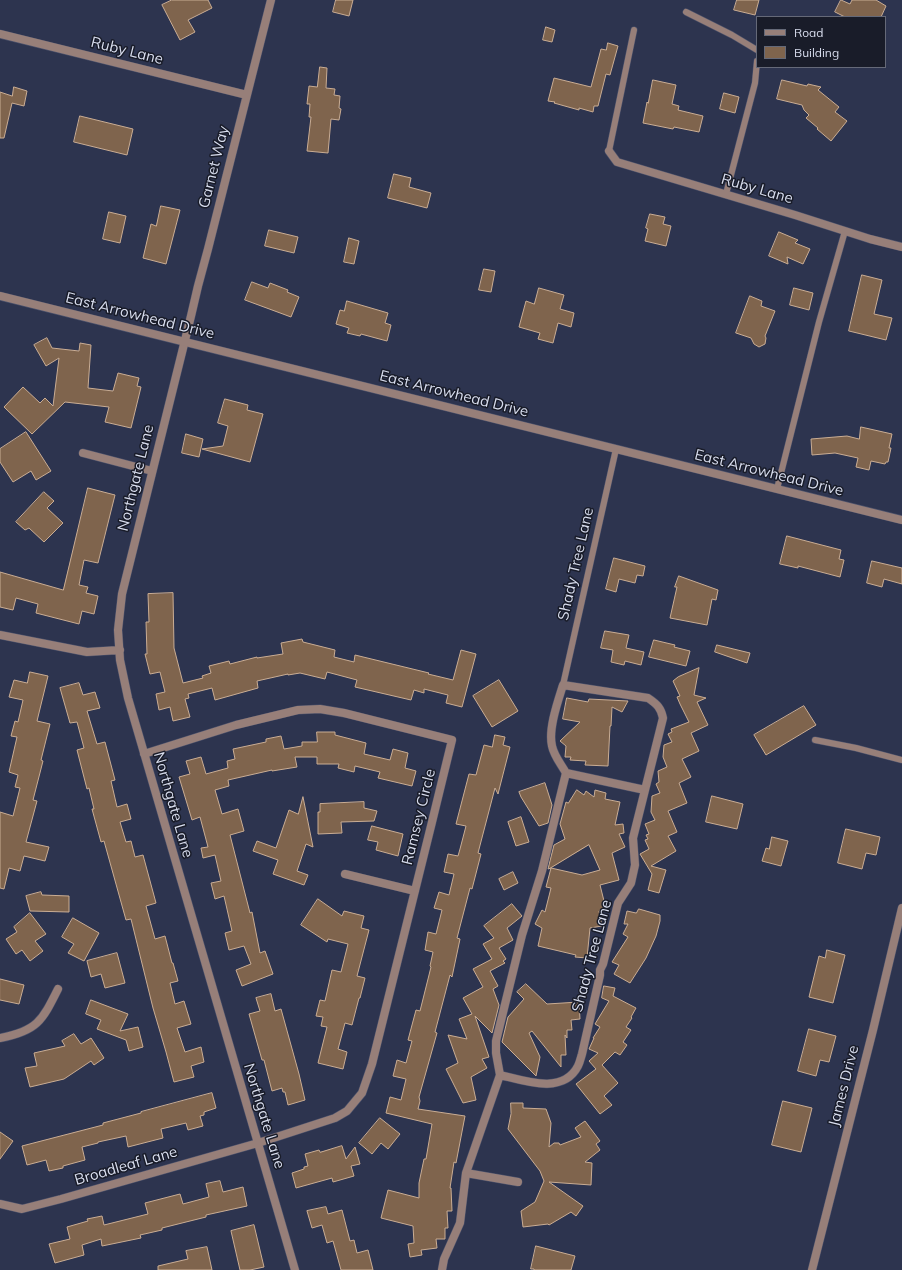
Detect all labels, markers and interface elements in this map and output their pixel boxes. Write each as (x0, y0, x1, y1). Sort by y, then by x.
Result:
legend (756, 16, 886, 68)
text: Road (794, 25, 823, 40)
street label: Ruby Lane (89, 33, 165, 69)
text: Building (794, 45, 839, 60)
street label: Garnet Way (195, 124, 233, 210)
street label: Ruby Lane (719, 170, 795, 208)
street label: East Arrowhead Drive (64, 289, 216, 343)
street label: East Arrowhead Drive (378, 367, 530, 421)
street label: Northgate Lane (114, 423, 158, 533)
street label: East Arrowhead Drive (693, 446, 845, 500)
street label: Shady Tree Lane (554, 506, 598, 622)
street label: Northgate Lane (149, 750, 197, 860)
street label: Ramsey Circle (398, 767, 440, 867)
street label: Shady Tree Lane (568, 898, 616, 1014)
street label: James Drive (825, 1044, 863, 1128)
street label: Northgate Lane (239, 1061, 289, 1171)
street label: Broadleaf Lane (73, 1143, 179, 1189)

